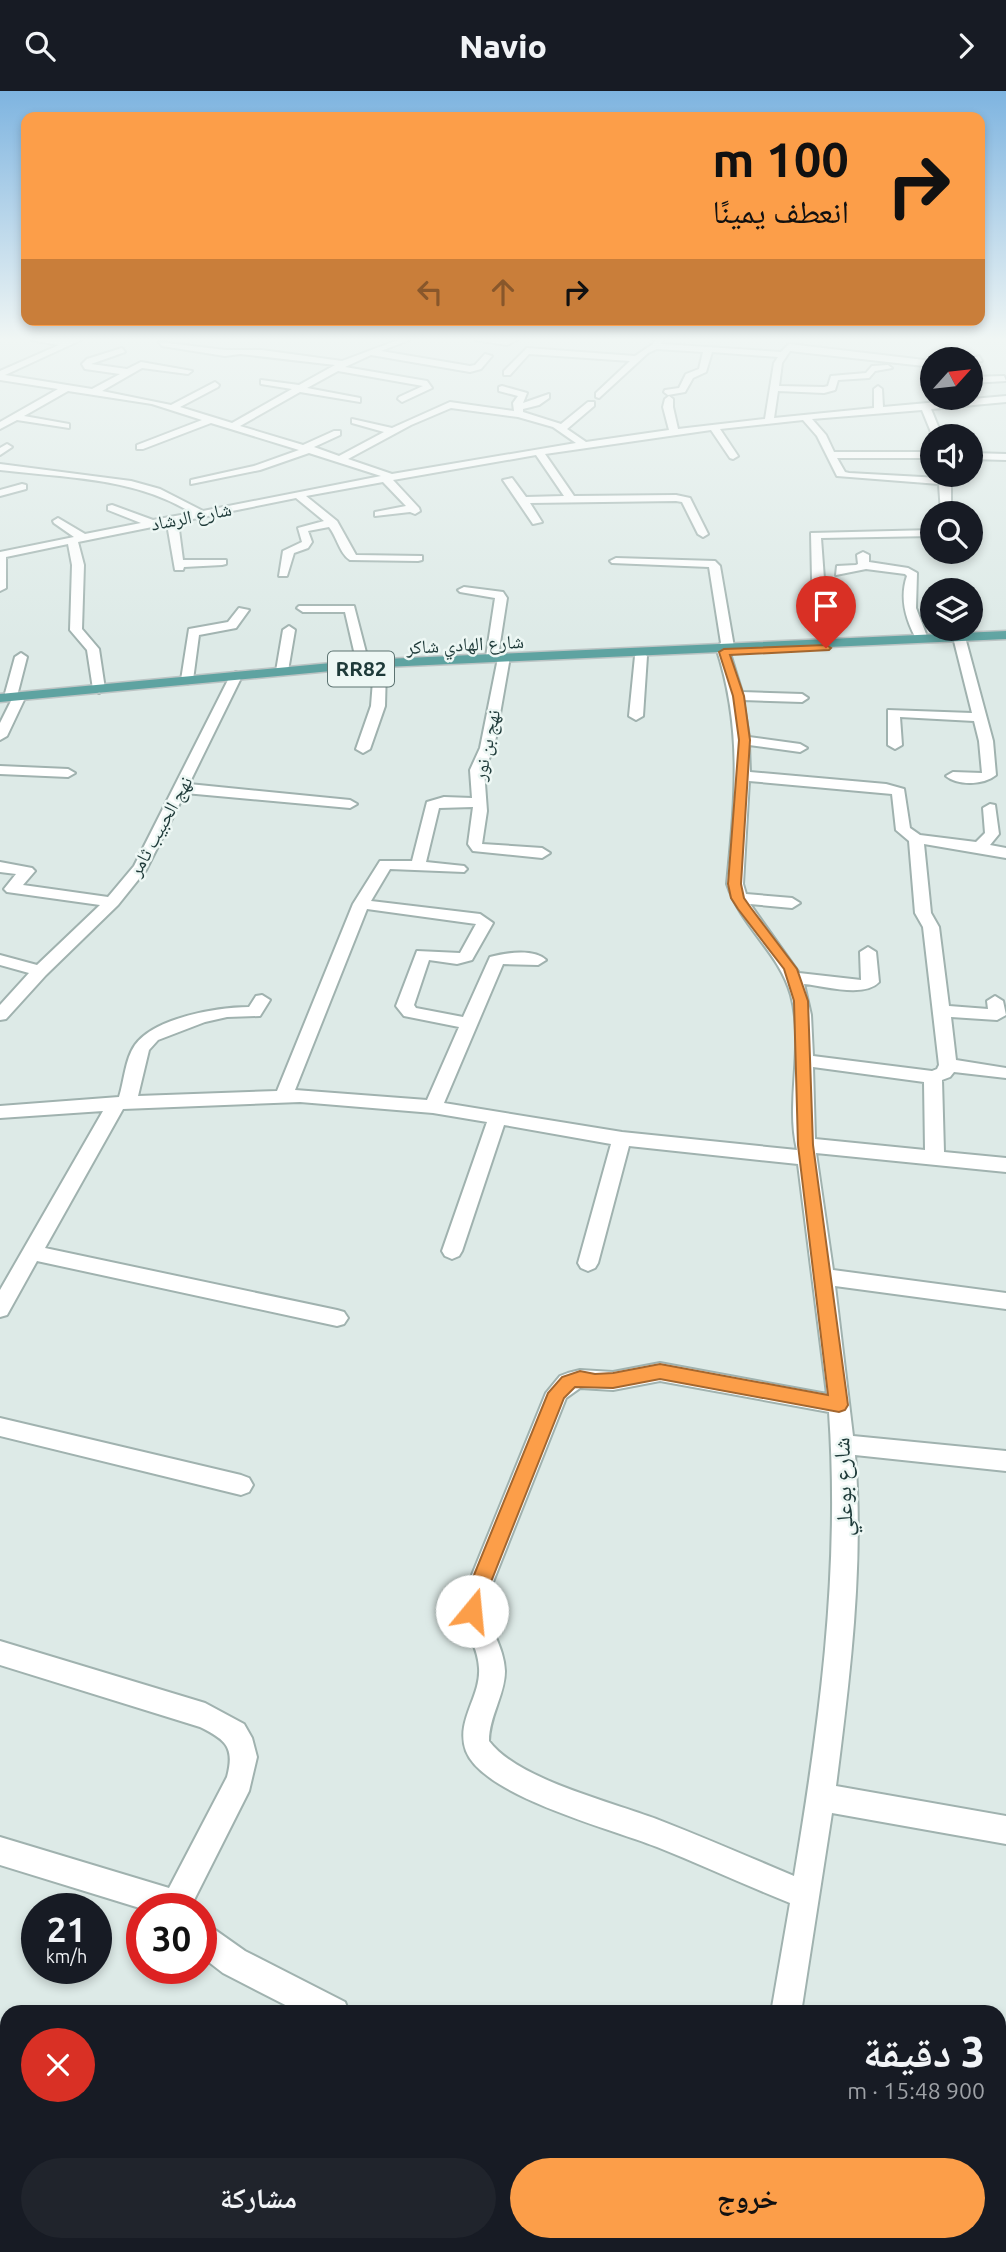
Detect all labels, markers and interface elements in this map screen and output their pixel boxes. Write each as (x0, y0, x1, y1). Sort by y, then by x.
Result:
icon: search (21, 27, 59, 65)
icon: forward (947, 27, 985, 65)
text: Navio (459, 28, 547, 64)
text: 100 m (712, 131, 849, 186)
icon: right (873, 140, 964, 231)
text: انعطف يمينًا (713, 193, 849, 229)
icon: left (411, 273, 449, 311)
icon: ahead (484, 273, 522, 311)
icon: right (557, 273, 595, 311)
north arrow (920, 347, 984, 409)
map controls (920, 347, 983, 641)
button: sound (920, 424, 983, 487)
street label: شارع الرشاد (149, 497, 233, 536)
button: search (920, 501, 983, 564)
pin (796, 576, 856, 648)
button: layers (920, 578, 983, 641)
icon: arrive (807, 587, 845, 625)
street label: شارع الهادي شاكر (405, 630, 525, 663)
road number: RR82 (328, 651, 394, 687)
street label: نهج بن نور (468, 708, 506, 784)
street label: نهج الحبيب ثامر (123, 772, 198, 882)
street label: شارع بوعلي (828, 1437, 864, 1537)
position arrow (435, 1574, 509, 1648)
speed limit sign: 30 (126, 1893, 217, 1984)
text: 21 (47, 1909, 86, 1949)
text: km/h (46, 1946, 87, 1966)
button: close (21, 2028, 95, 2102)
text: 3 دقيقة (863, 2028, 985, 2075)
text: 900 m · 15:48 (847, 2078, 985, 2103)
button: مشاركة (21, 2158, 496, 2238)
button: خروج (510, 2158, 985, 2238)

